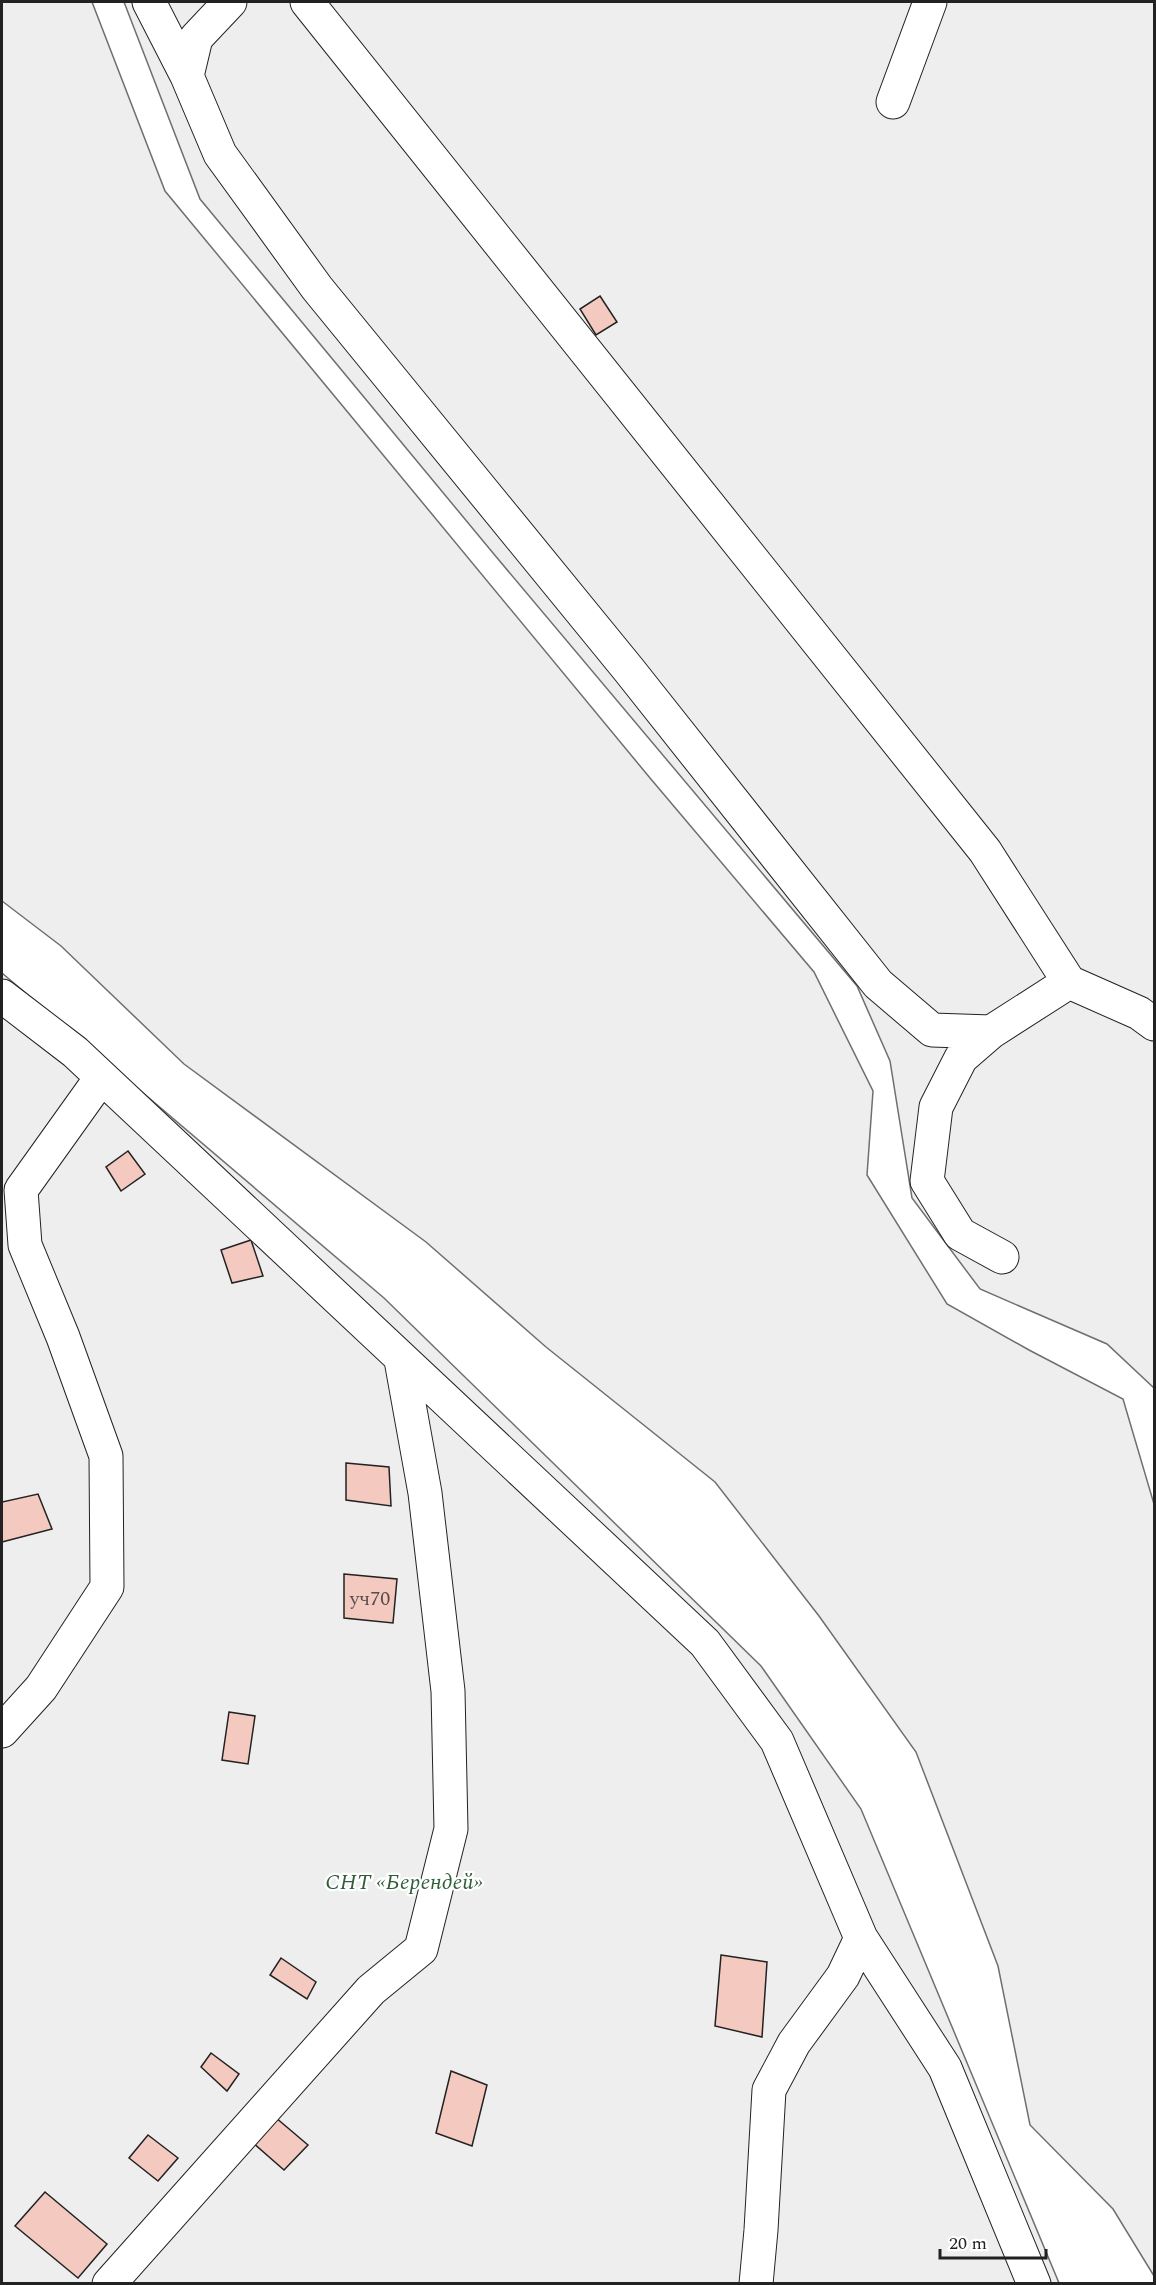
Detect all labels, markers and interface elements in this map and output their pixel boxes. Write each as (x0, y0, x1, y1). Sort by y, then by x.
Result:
house number: уч70 (349, 1584, 390, 1614)
park label: СНТ «Берендей» (325, 1866, 483, 1899)
scale bar (940, 2222, 1046, 2260)
text: 20 m (949, 2230, 987, 2257)

